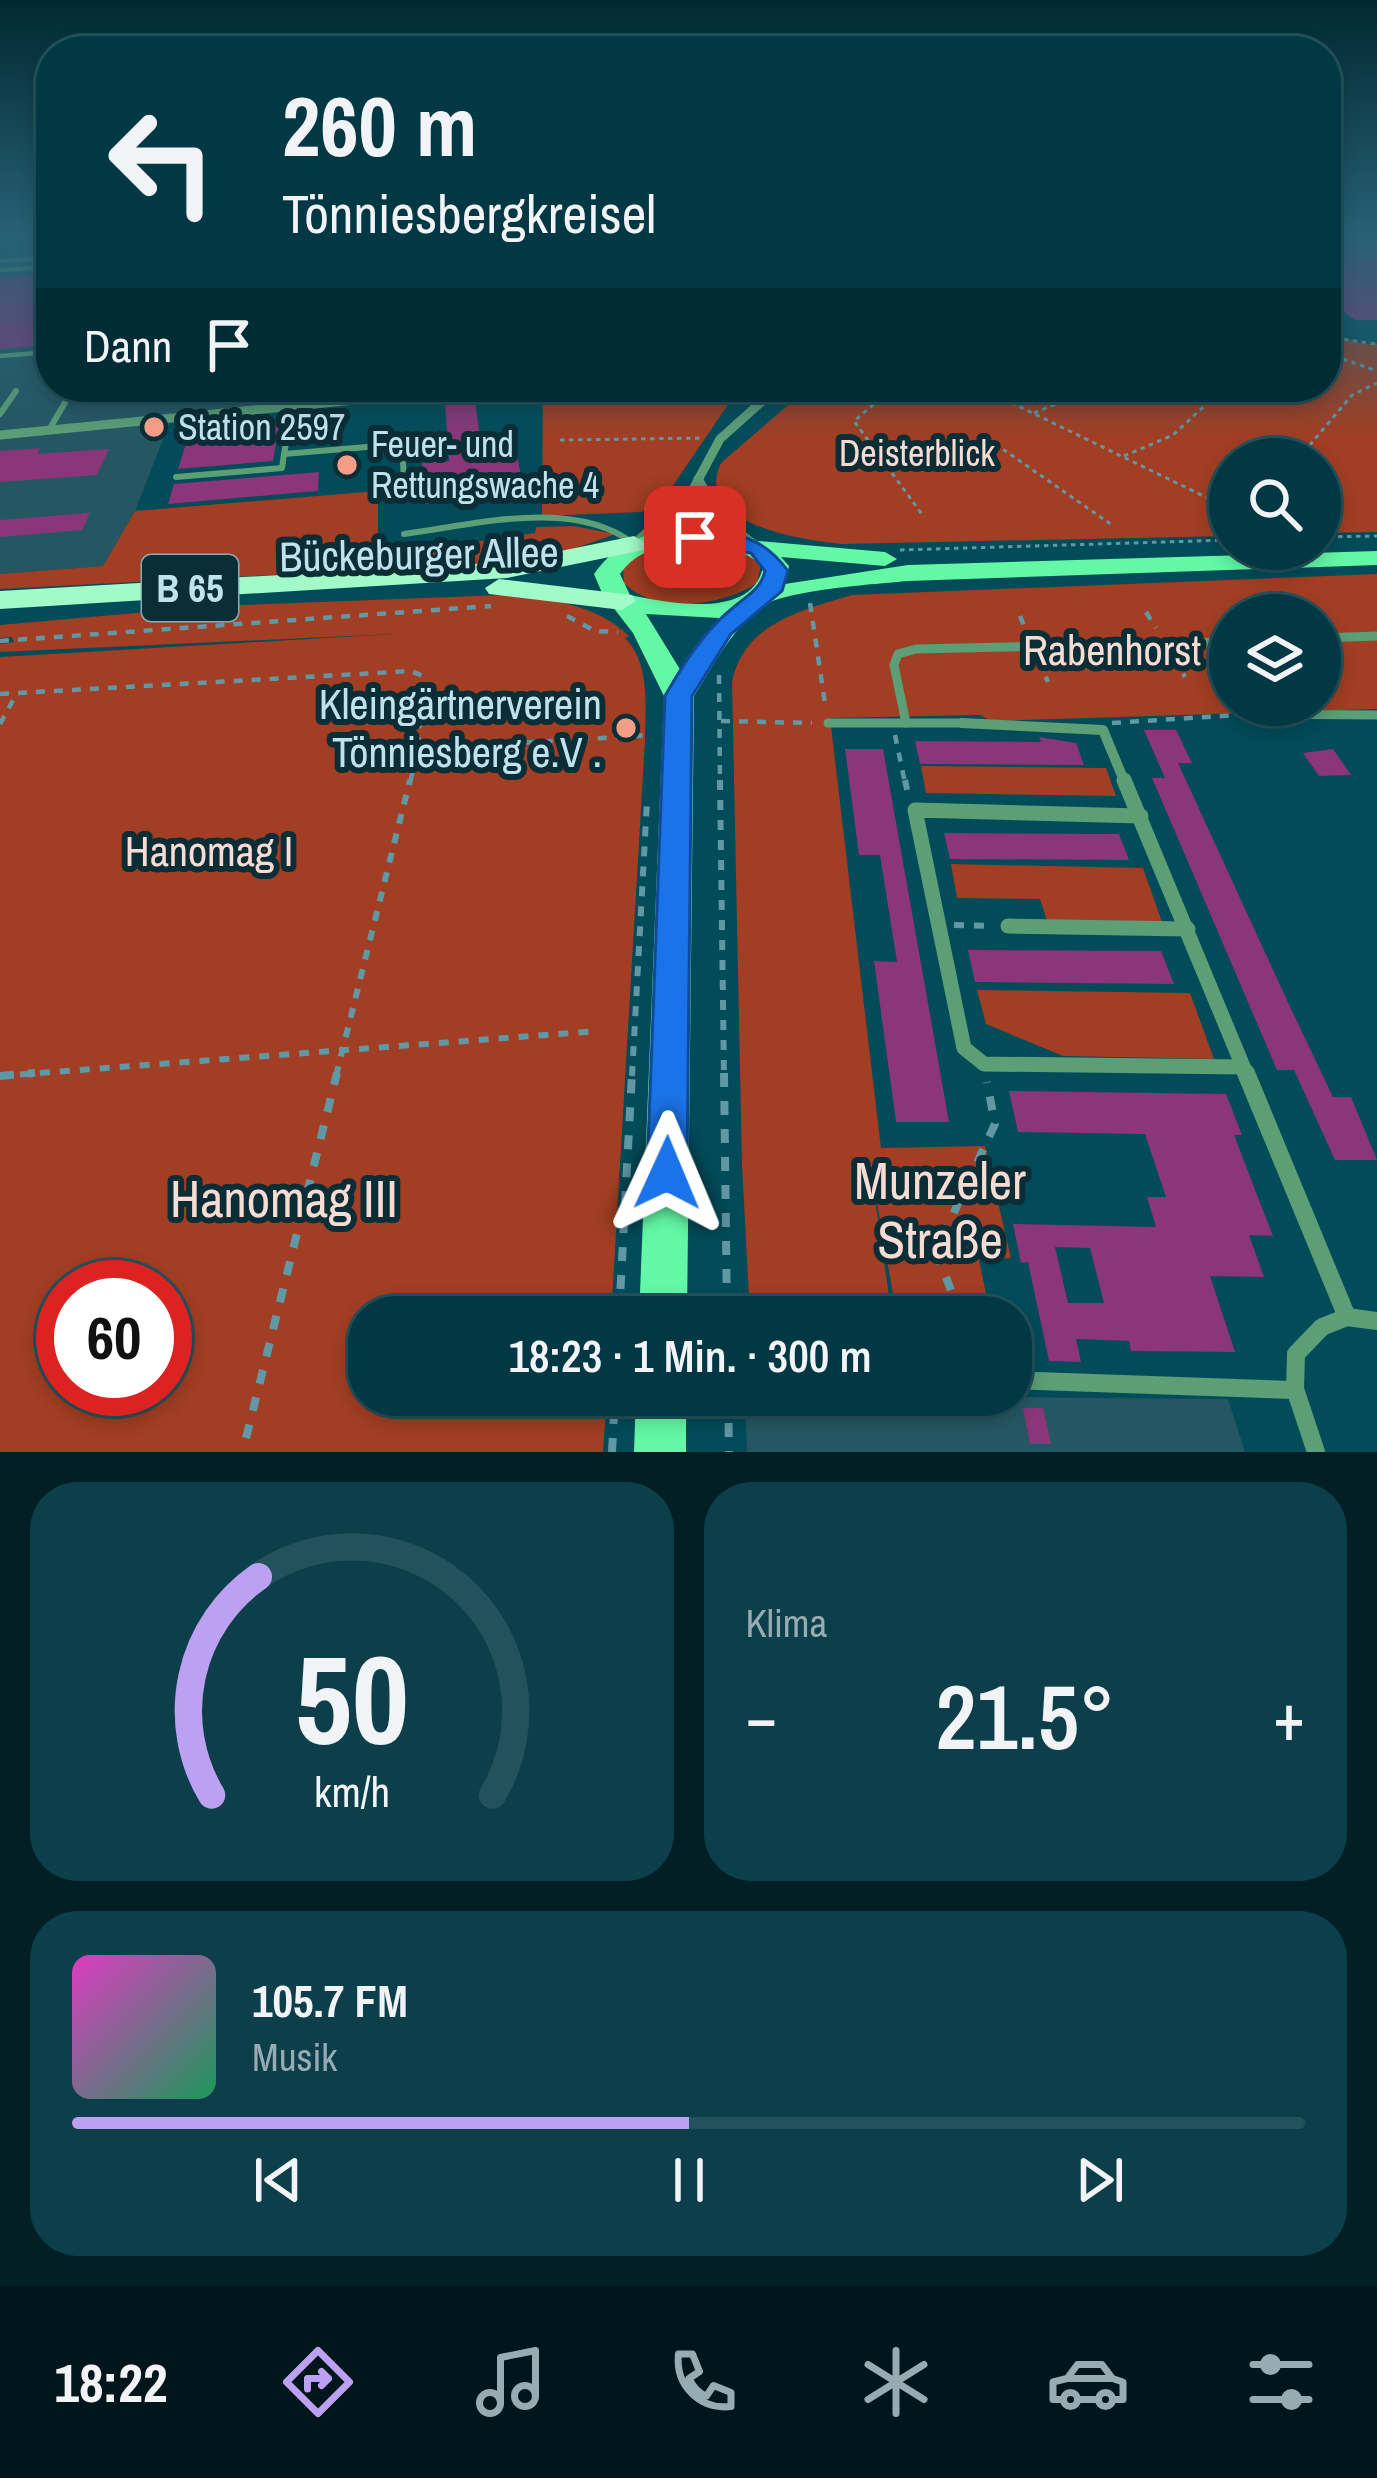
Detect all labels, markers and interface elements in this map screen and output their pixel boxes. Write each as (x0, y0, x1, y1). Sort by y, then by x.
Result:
text: 260 m (282, 69, 477, 182)
icon: left (84, 84, 240, 240)
text: Tönniesbergkreisel (282, 177, 656, 250)
icon: arrive (196, 312, 262, 378)
text: Dann (84, 315, 172, 376)
place label: Station 2597 (178, 403, 345, 451)
marker: Station 2597 (141, 414, 167, 440)
place label: Feuer- und Rettungswache 4 (371, 420, 599, 509)
park label: Deisterblick (839, 429, 995, 477)
map controls (1209, 438, 1341, 726)
button: search (1209, 438, 1341, 570)
marker: Feuer- und Rettungswache 4 (334, 452, 360, 478)
pin (644, 486, 746, 588)
icon: arrive (662, 504, 728, 570)
street label: Bückeburger Allee (279, 524, 559, 584)
road number: B 65 (142, 555, 238, 621)
button: layers (1209, 594, 1341, 726)
park label: Rabenhorst (1023, 622, 1201, 678)
place label: Kleingärtnerverein Tönniesberg e.V . (319, 676, 602, 780)
marker: Kleingärtnerverein Tönniesberg e.V . (613, 715, 639, 741)
park label: Hanomag I (125, 823, 293, 879)
position arrow (604, 1110, 730, 1236)
park label: Munzeler Straße (854, 1146, 1026, 1274)
park label: Hanomag III (170, 1164, 398, 1233)
speed limit sign: 60 (36, 1260, 192, 1416)
text: 18:23 · 1 Min. · 300 m (508, 1325, 872, 1386)
text: Klima (746, 1597, 827, 1649)
text: 50 (295, 1615, 409, 1783)
text: 21.5° (935, 1656, 1115, 1777)
text: − (746, 1672, 777, 1761)
text: + (1273, 1672, 1305, 1761)
text: km/h (314, 1762, 390, 1819)
text: 105.7 FM (252, 1970, 408, 2031)
text: Musik (252, 2031, 337, 2083)
icon: previous (245, 2147, 311, 2213)
icon: pause (656, 2147, 722, 2213)
icon: next (1067, 2147, 1133, 2213)
icon: directions (276, 2340, 360, 2424)
icon: music (469, 2340, 553, 2424)
icon: phone (661, 2340, 745, 2424)
icon: climate (854, 2340, 938, 2424)
icon: car (1046, 2340, 1130, 2424)
icon: filters (1239, 2340, 1323, 2424)
text: 18:22 (54, 2346, 168, 2419)

